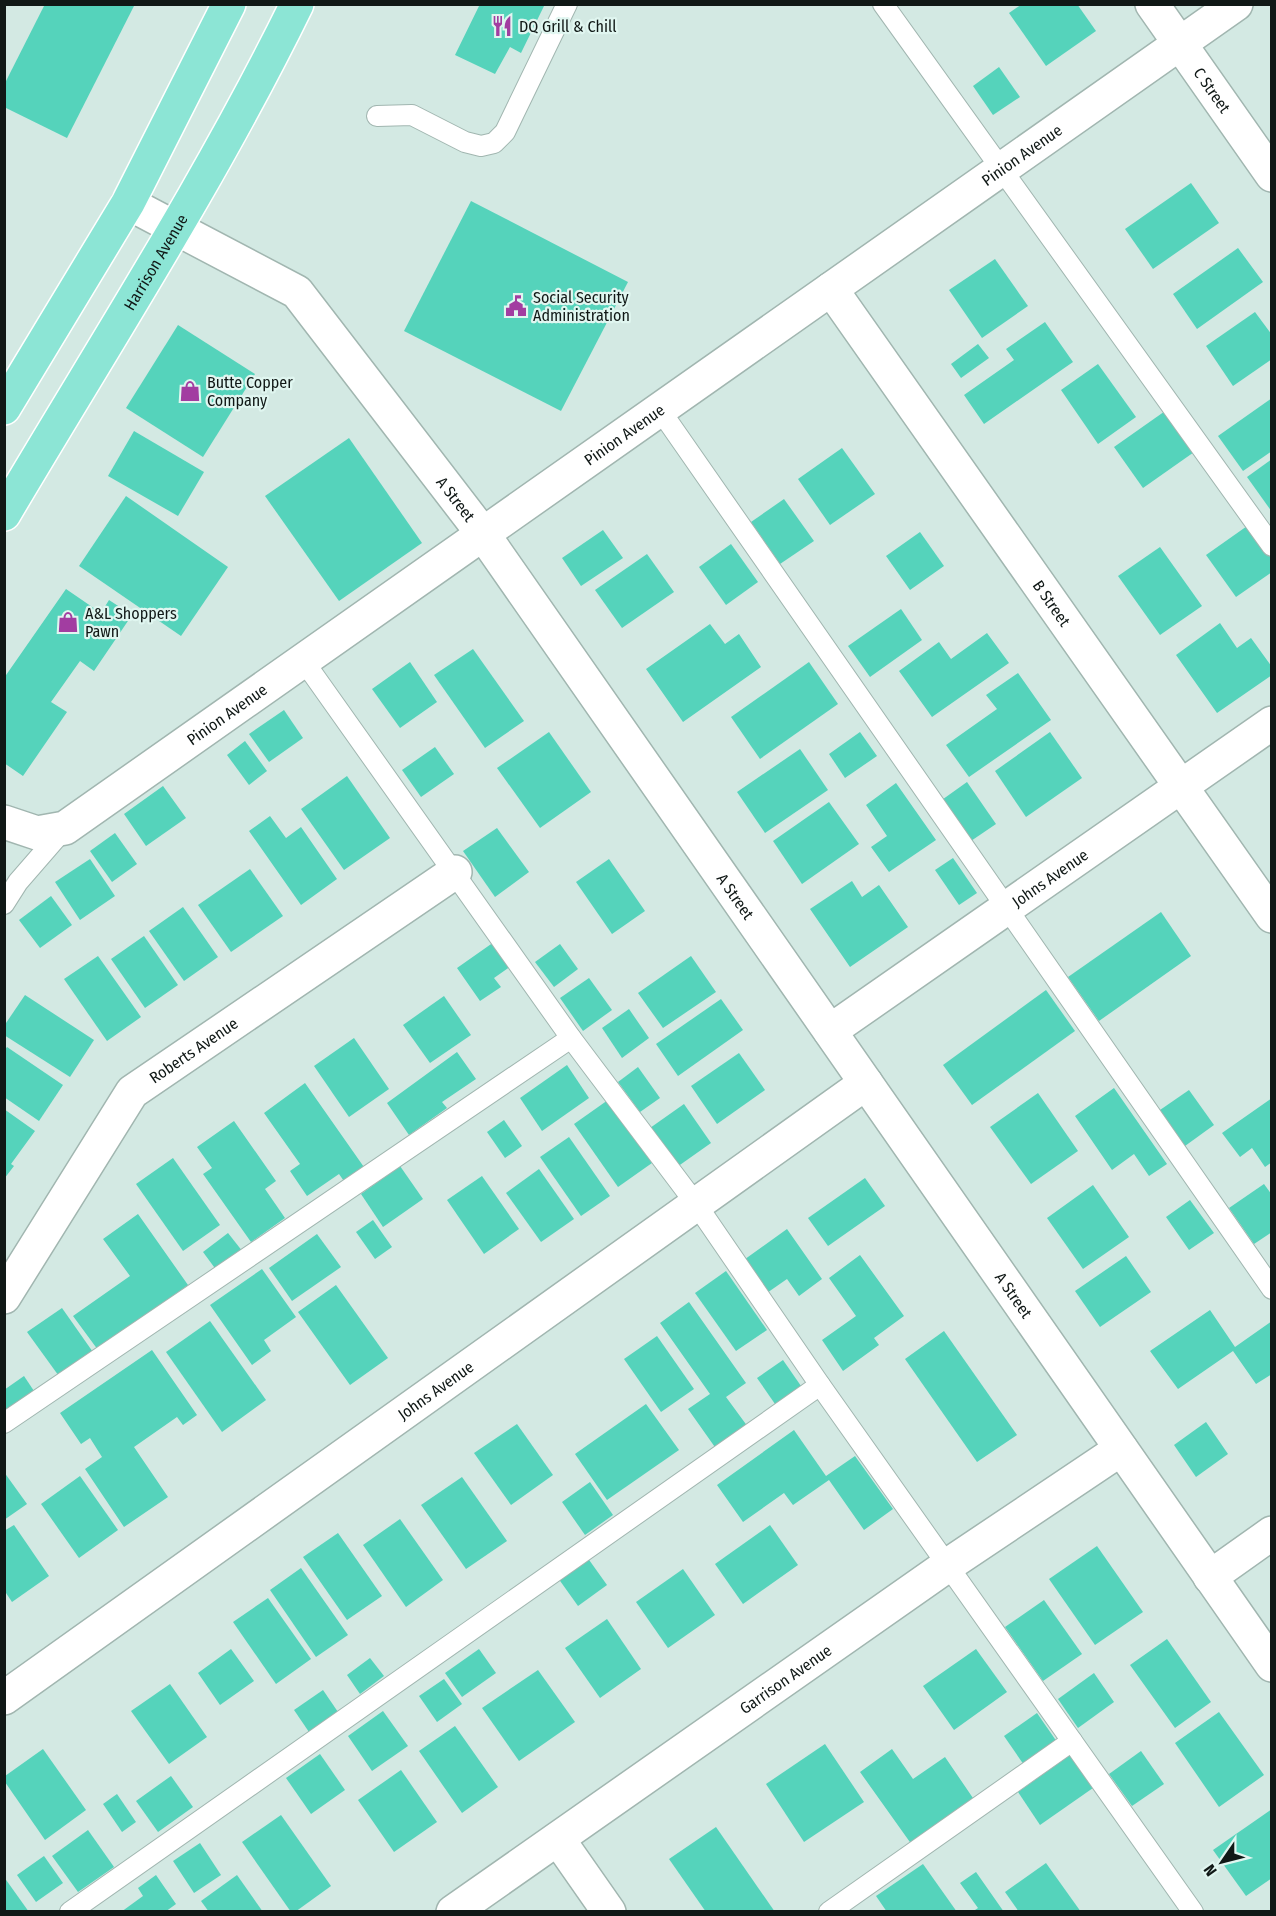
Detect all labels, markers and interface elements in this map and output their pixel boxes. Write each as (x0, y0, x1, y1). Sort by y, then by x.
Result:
restaurant icon: DQ Grill & Chill (490, 14, 514, 38)
place label: DQ Grill & Chill (519, 17, 616, 36)
street label: C Street (1190, 64, 1235, 117)
street label: Pinion Avenue (978, 120, 1065, 190)
street label: Harrison Avenue (120, 210, 191, 313)
place label: Social Security Administration (533, 288, 630, 325)
public building icon: Social Security Administration (504, 294, 528, 318)
place label: Butte Copper Company (207, 373, 293, 410)
shop icon: Butte Copper Company (178, 379, 202, 403)
street label: Pinion Avenue (580, 400, 668, 469)
street label: A Street (433, 473, 480, 526)
street label: B Street (1029, 576, 1075, 630)
place label: A&L Shoppers Pawn (85, 604, 177, 641)
shop icon: A&L Shoppers Pawn (56, 610, 80, 634)
street label: Pinion Avenue (183, 679, 271, 749)
street label: Johns Avenue (1008, 845, 1092, 911)
street label: A Street (713, 870, 759, 924)
street label: Roberts Avenue (146, 1013, 241, 1087)
street label: A Street (991, 1268, 1037, 1322)
street label: Johns Avenue (394, 1357, 477, 1424)
street label: Garrison Avenue (736, 1640, 835, 1718)
north arrow (1192, 1832, 1252, 1892)
text: N (1200, 1861, 1221, 1880)

